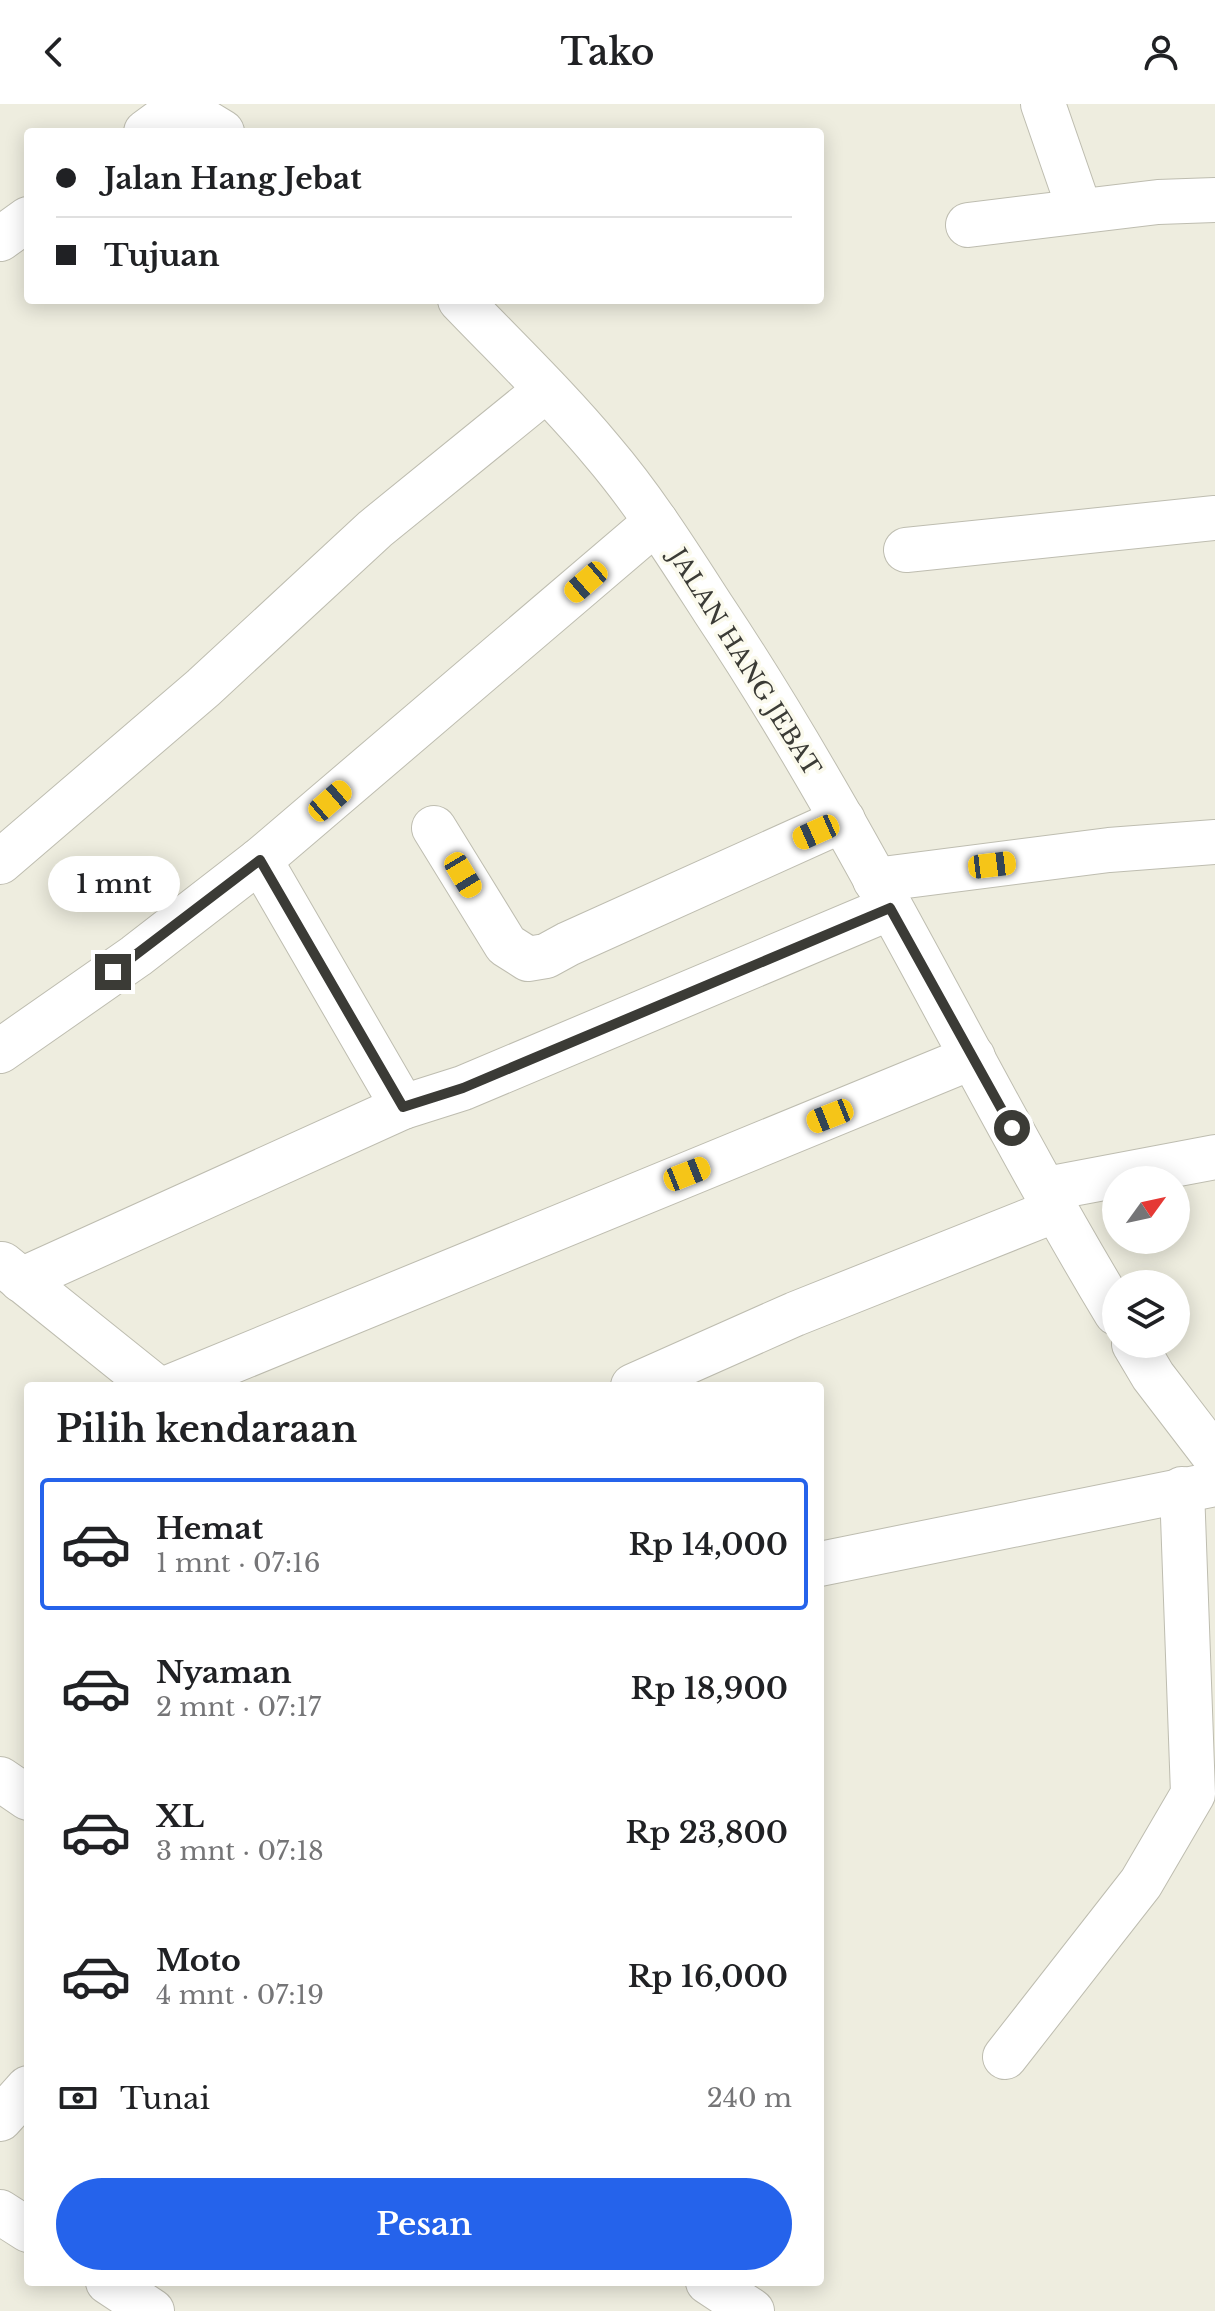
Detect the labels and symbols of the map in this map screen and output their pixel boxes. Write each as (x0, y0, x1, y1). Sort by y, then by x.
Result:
street label: JALAN HANG JEBAT (662, 540, 827, 781)
car (560, 557, 612, 607)
car (304, 776, 356, 826)
car (789, 811, 843, 853)
car (440, 848, 486, 902)
car (967, 850, 1017, 880)
callout: 1 mnt (47, 856, 179, 912)
route end (95, 954, 131, 990)
car (803, 1096, 857, 1136)
route start (994, 1110, 1030, 1146)
car (660, 1154, 714, 1194)
north arrow (1102, 1166, 1190, 1254)

